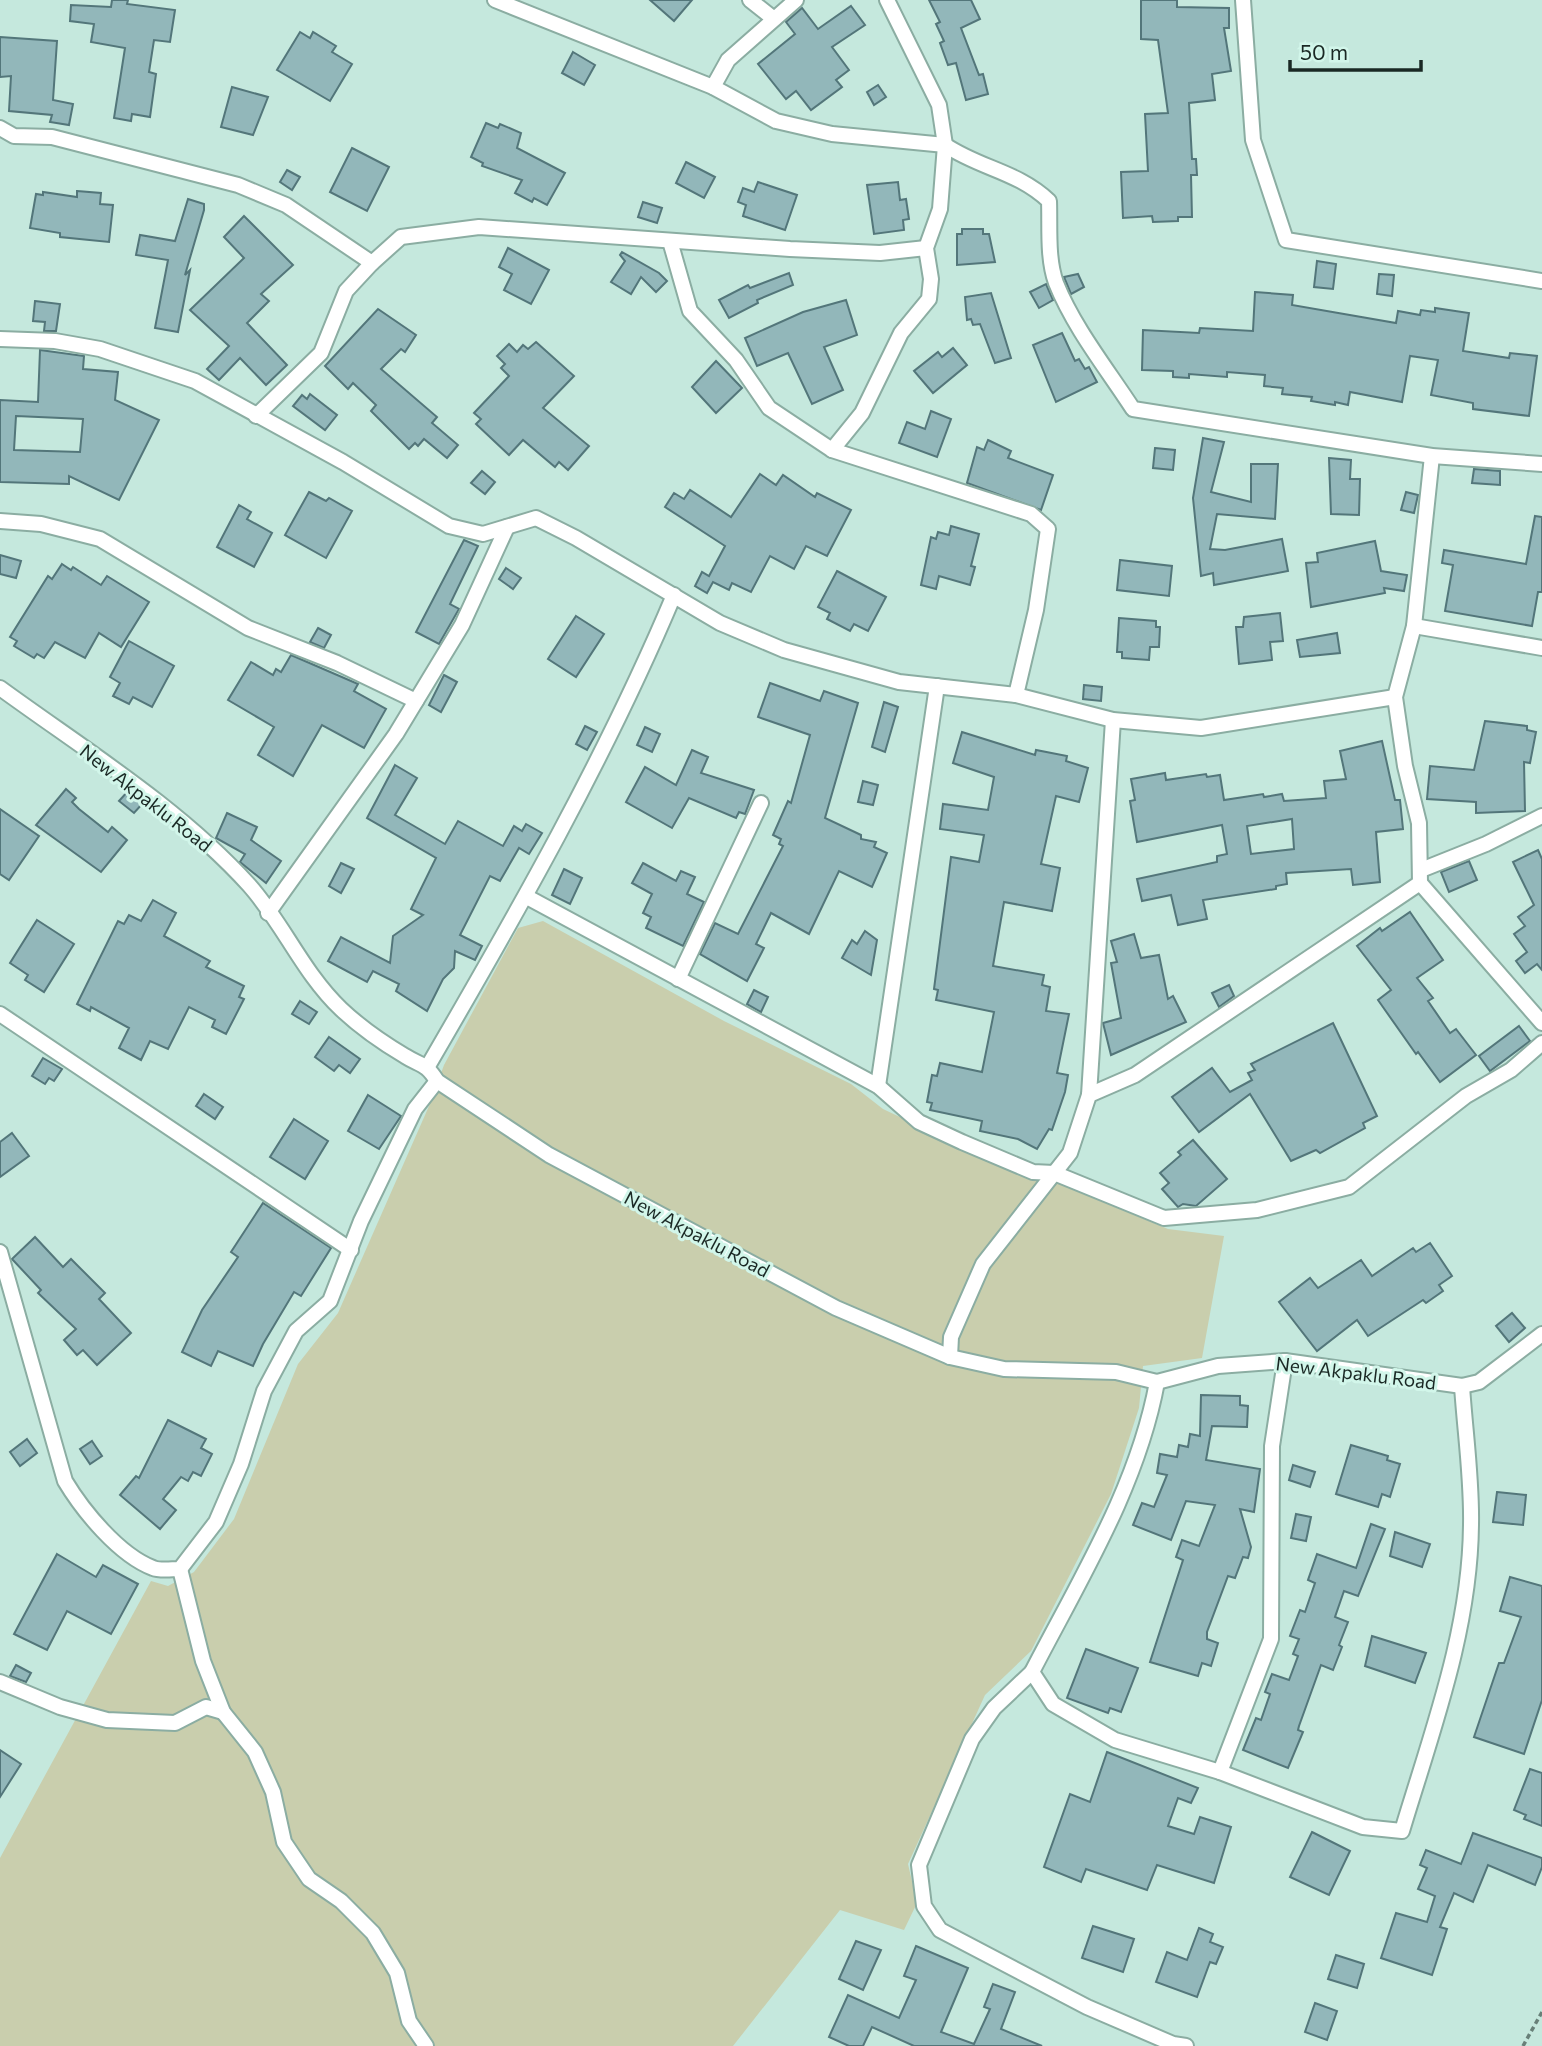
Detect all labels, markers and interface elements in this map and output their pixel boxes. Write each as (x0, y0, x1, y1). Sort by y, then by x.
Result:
scale bar (1290, 28, 1421, 72)
text: 50 m (1300, 39, 1348, 64)
street label: New Akpaklu Road (76, 739, 217, 856)
street label: New Akpaklu Road (621, 1186, 774, 1282)
street label: New Akpaklu Road (1275, 1351, 1438, 1394)

